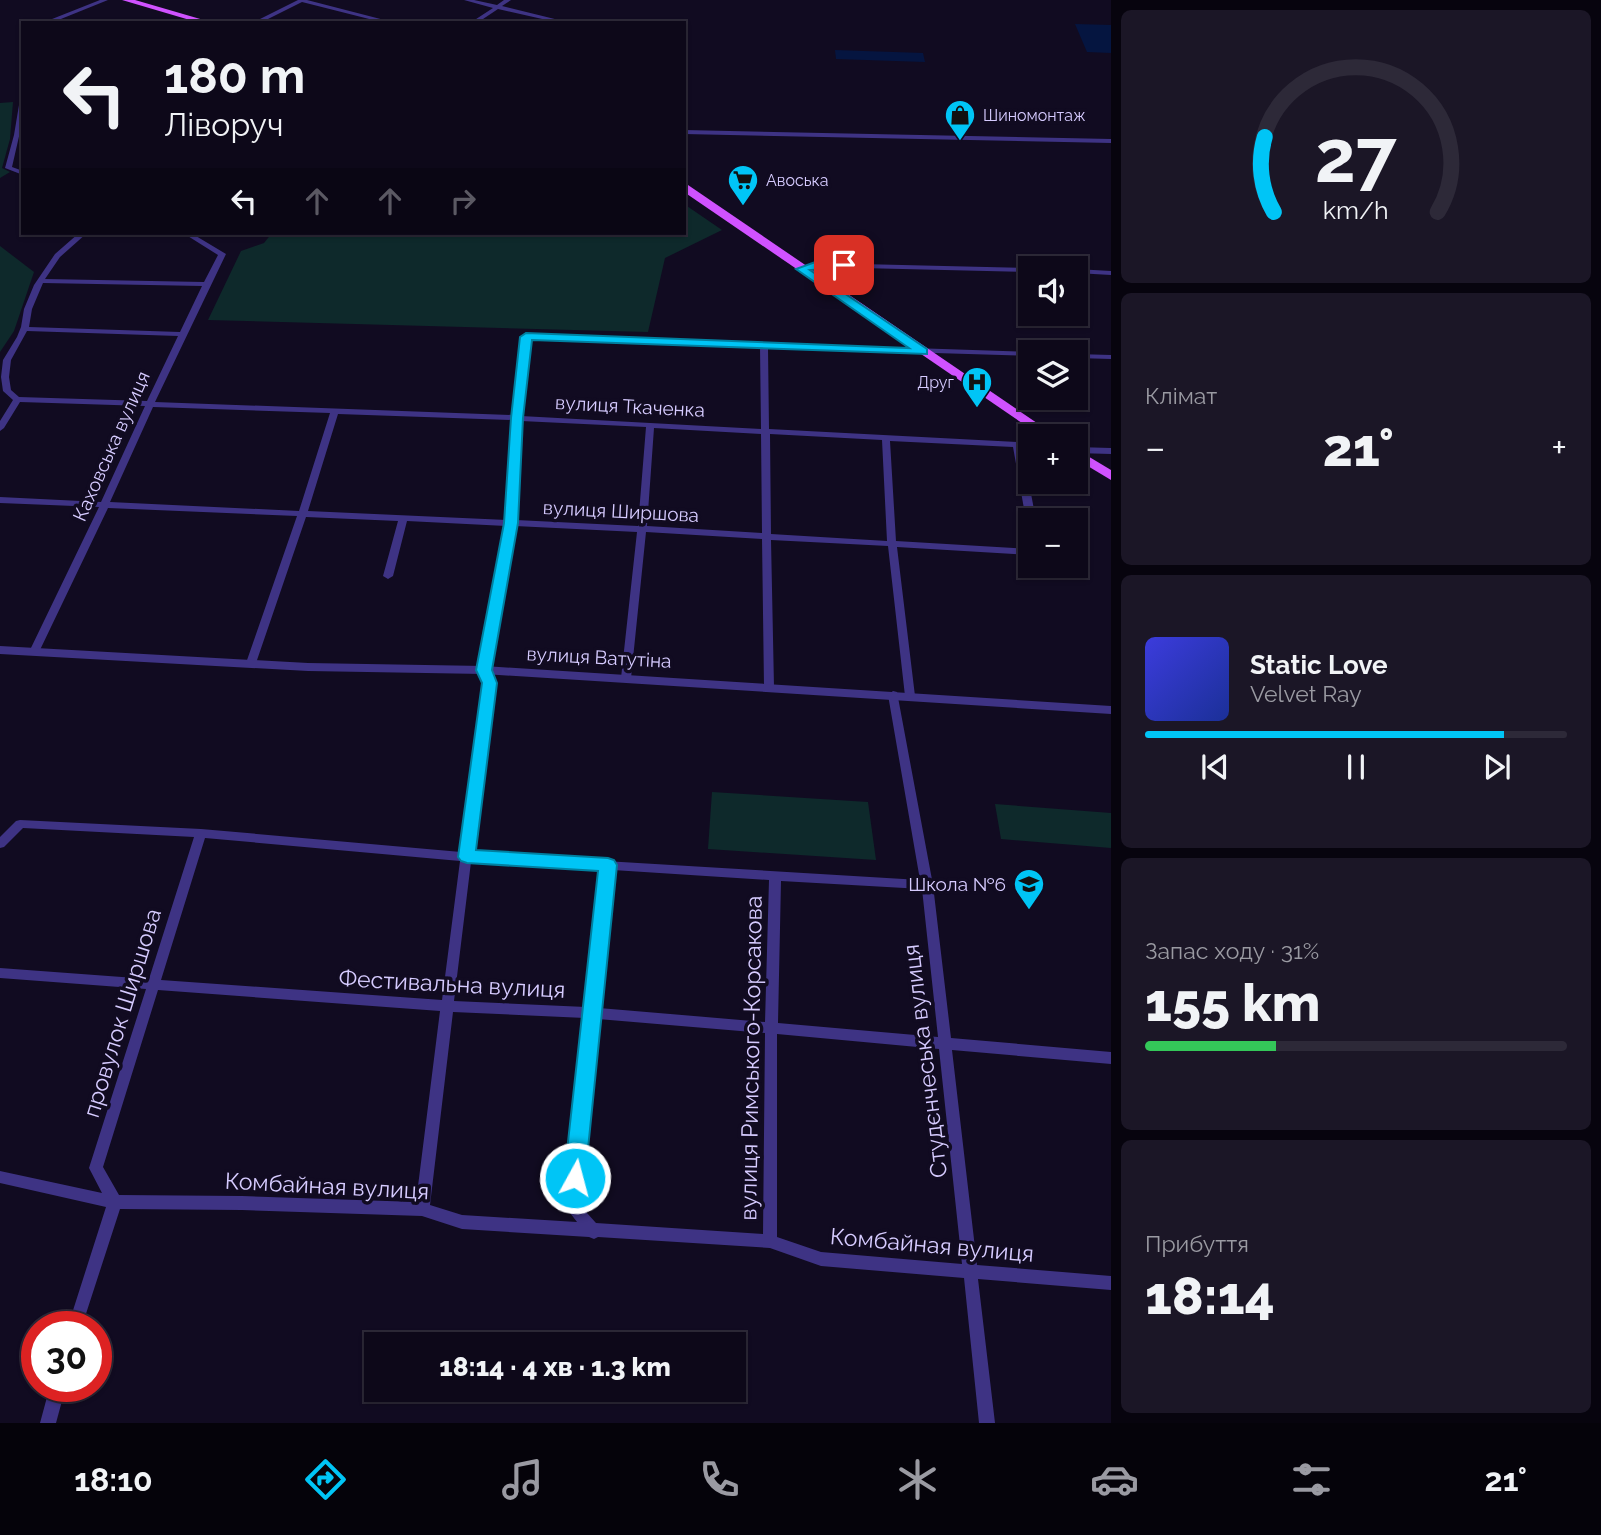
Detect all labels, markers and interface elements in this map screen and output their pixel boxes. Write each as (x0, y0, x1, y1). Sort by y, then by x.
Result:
text: 180 m (164, 47, 305, 104)
icon: left (49, 49, 140, 140)
shop icon: Шиномонтаж (943, 98, 977, 142)
text: Ліворуч (164, 106, 283, 143)
place label: Шиномонтаж (983, 106, 1086, 125)
text: 27 (1315, 115, 1397, 200)
supermarket icon: Авоська (726, 163, 760, 207)
place label: Авоська (766, 171, 829, 190)
icon: left (225, 182, 263, 220)
icon: ahead (298, 182, 336, 220)
icon: ahead (371, 182, 409, 220)
icon: right (444, 182, 482, 220)
text: km/h (1323, 195, 1389, 225)
pin (814, 235, 874, 295)
icon: arrive (825, 246, 863, 284)
map controls (1018, 256, 1088, 578)
button: sound (1018, 256, 1088, 326)
button: layers (1018, 340, 1088, 410)
hospital icon: Друг (960, 365, 994, 409)
street label: Каховська вулиця (68, 368, 154, 524)
place label: Друг (917, 373, 955, 392)
text: Клімат (1145, 382, 1217, 409)
street label: вулиця Ткаченка (555, 391, 705, 421)
text: 21° (1323, 417, 1394, 478)
button: + (1018, 424, 1088, 494)
text: − (1145, 425, 1165, 470)
text: + (1551, 425, 1567, 470)
street label: вулиця Ширшова (542, 496, 700, 526)
button: − (1018, 508, 1088, 578)
street label: вулиця Ватутіна (526, 642, 672, 672)
text: Static Love (1250, 650, 1388, 680)
text: Velvet Ray (1250, 680, 1362, 707)
icon: previous (1196, 748, 1234, 786)
icon: pause (1337, 748, 1375, 786)
icon: next (1478, 748, 1516, 786)
school or university icon: Школа №6 (1012, 867, 1046, 911)
place label: Школа №6 (908, 873, 1006, 895)
street label: вулиця Римського-Корсакова (734, 895, 767, 1221)
street label: провулок Ширшова (77, 905, 166, 1121)
text: Запас ходу · 31% (1145, 937, 1319, 964)
street label: Студєнчеська вулиця (897, 943, 952, 1179)
street label: Фестивальна вулиця (338, 964, 566, 1003)
text: 155 km (1145, 972, 1320, 1033)
position arrow (538, 1141, 612, 1215)
street label: Комбайная вулиця (224, 1167, 430, 1204)
street label: Комбайная вулиця (829, 1222, 1035, 1267)
text: Прибуття (1145, 1230, 1249, 1257)
text: 18:14 (1145, 1265, 1275, 1326)
speed limit sign: 30 (21, 1311, 112, 1402)
text: 18:14 · 4 хв · 1.3 km (439, 1352, 671, 1382)
icon: directions (301, 1455, 350, 1504)
icon: music (498, 1455, 547, 1504)
icon: phone (695, 1455, 744, 1504)
icon: climate (893, 1455, 942, 1504)
icon: car (1090, 1455, 1139, 1504)
icon: filters (1287, 1455, 1336, 1504)
text: 18:10 (74, 1461, 153, 1498)
text: 21° (1485, 1461, 1527, 1498)

